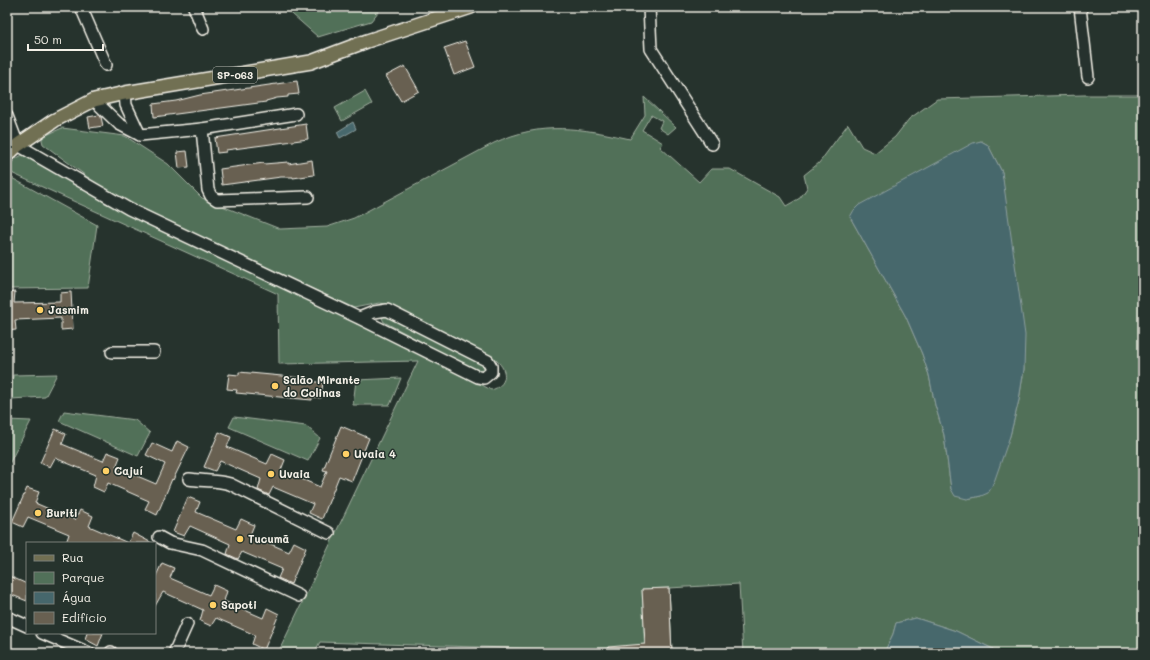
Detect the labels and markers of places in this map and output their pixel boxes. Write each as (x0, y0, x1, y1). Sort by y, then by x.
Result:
place label: Jasmim (48, 302, 89, 317)
marker: Jasmim (35, 305, 45, 315)
place label: Salão Mirante do Colinas (283, 372, 360, 400)
marker: Salão Mirante do Colinas (270, 381, 280, 391)
place label: Uvaia 4 (354, 446, 396, 461)
marker: Uvaia 4 (341, 449, 351, 459)
place label: Cajuí (114, 463, 143, 478)
marker: Cajuí (101, 466, 111, 476)
place label: Uvaia (279, 466, 310, 481)
marker: Uvaia (266, 469, 276, 479)
place label: Buriti (46, 505, 78, 520)
marker: Buriti (33, 508, 43, 518)
place label: Tucumã (248, 531, 289, 546)
marker: Tucumã (235, 534, 245, 544)
place label: Sapoti (221, 597, 257, 612)
marker: Sapoti (208, 600, 218, 610)

